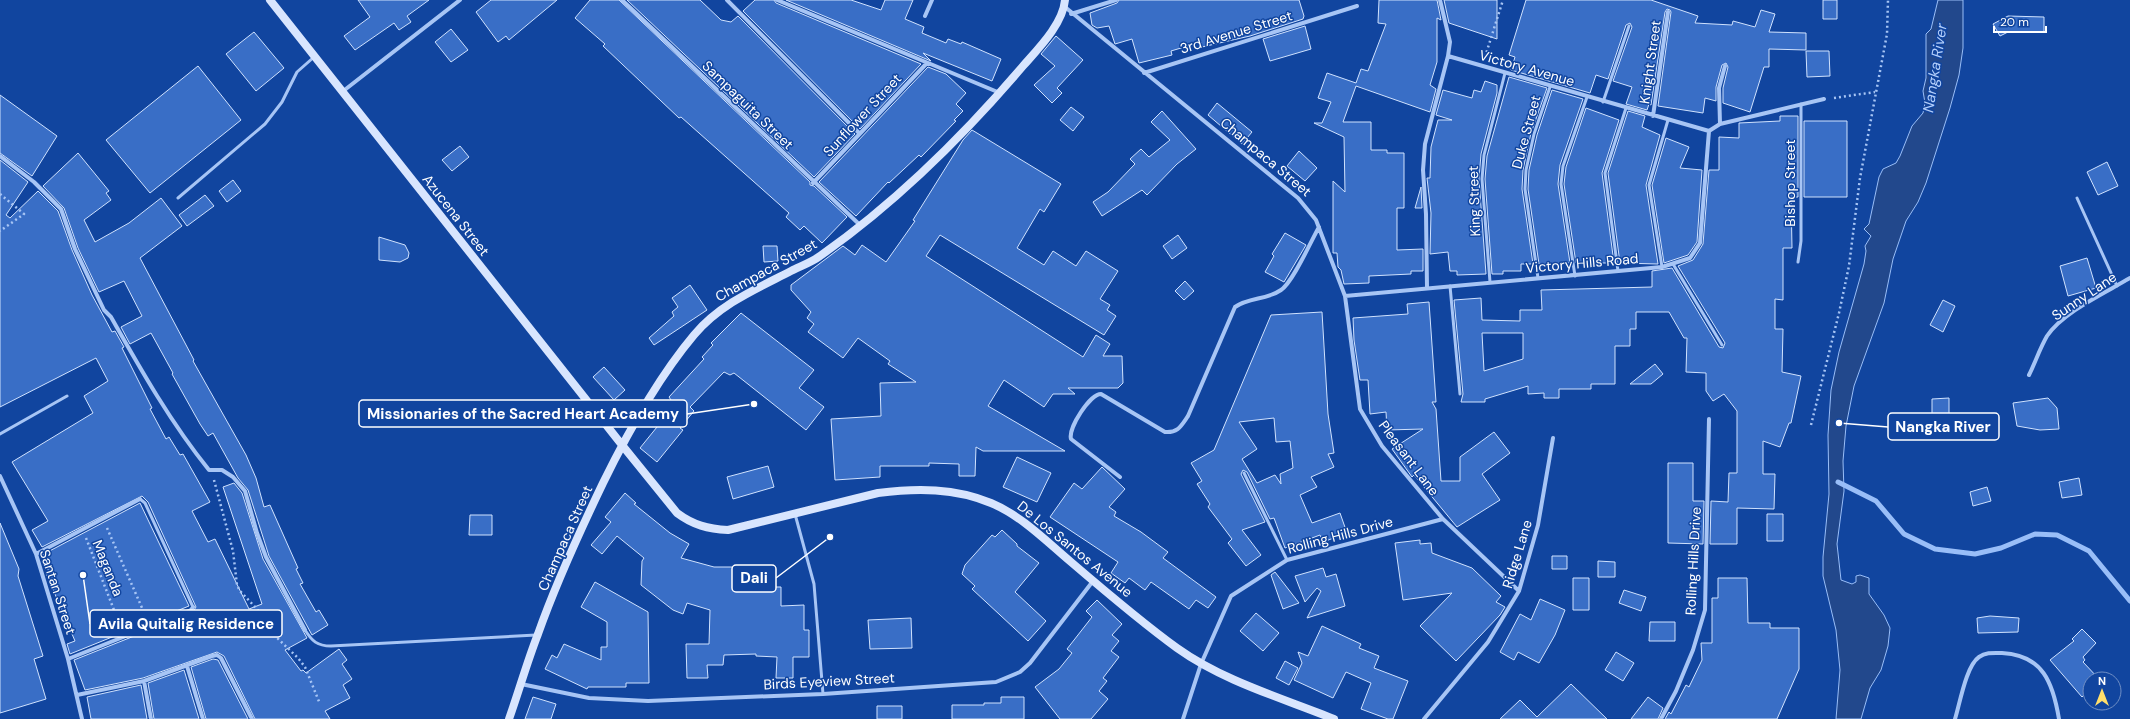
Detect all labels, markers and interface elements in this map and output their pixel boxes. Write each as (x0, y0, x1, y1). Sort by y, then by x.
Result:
street label: 3rd Avenue Street (1178, 6, 1294, 58)
scale bar (1994, 8, 2046, 34)
text: 20 m (2000, 14, 2029, 30)
street label: Knight Street (1635, 19, 1665, 105)
water label: Nangka River (1918, 22, 1952, 114)
street label: Victory Avenue (1477, 46, 1577, 90)
street label: Sampaguita Street (698, 57, 798, 153)
street label: Sunflower Street (819, 70, 905, 160)
street label: Duke Street (1508, 93, 1544, 171)
street label: Champaca Street (1217, 114, 1315, 200)
street label: Bishop Street (1781, 139, 1799, 227)
street label: King Street (1464, 165, 1484, 237)
street label: Azucena Street (419, 171, 493, 259)
street label: Champaca Street (712, 235, 820, 305)
street label: Victory Hills Road (1525, 249, 1639, 277)
street label: Sunny Lane (2048, 268, 2120, 324)
callout: Missionaries of the Sacred Heart Academy (359, 400, 687, 427)
text: Missionaries of the Sacred Heart Academy (367, 404, 679, 424)
callout: Nangka River (1888, 413, 1999, 440)
street label: Pleasant Lane (1375, 417, 1443, 499)
text: Nangka River (1895, 417, 1991, 437)
street label: Champaca Street (534, 482, 596, 594)
street label: De Los Santos Avenue (1014, 497, 1136, 601)
street label: Rolling Hills Drive (1681, 506, 1705, 616)
street label: Rolling Hills Drive (1285, 512, 1395, 558)
street label: Ridge Lane (1498, 518, 1536, 590)
street label: Maganda (89, 537, 127, 599)
street label: Santan Street (36, 547, 80, 637)
callout: Dali (732, 565, 776, 592)
text: Dali (740, 568, 768, 588)
callout: Avila Quitalig Residence (90, 610, 282, 637)
text: Avila Quitalig Residence (98, 614, 274, 634)
street label: Birds Eyeview Street (763, 669, 895, 693)
north arrow (2082, 671, 2122, 711)
text: N (2098, 674, 2106, 688)

